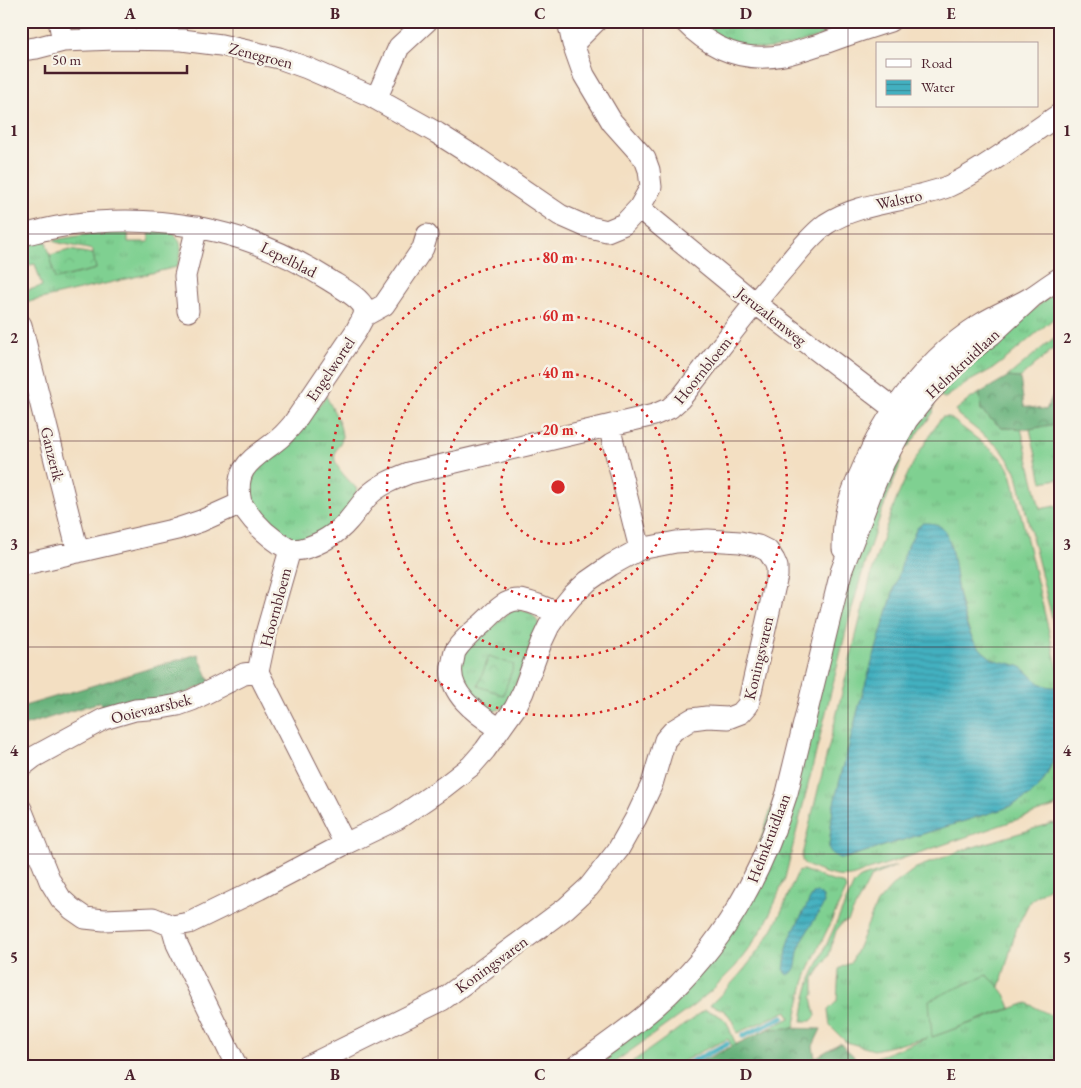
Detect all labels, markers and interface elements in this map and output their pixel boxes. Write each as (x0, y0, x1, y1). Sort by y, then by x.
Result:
text: A (123, 3, 136, 24)
text: B (330, 3, 340, 24)
text: C (534, 3, 546, 24)
text: D (740, 3, 752, 24)
text: E (946, 3, 956, 24)
street label: Zenegroen (227, 37, 296, 74)
scale bar (45, 42, 188, 74)
legend (876, 42, 1038, 108)
text: 50 m (52, 50, 81, 69)
text: Road (921, 53, 953, 72)
text: Water (921, 77, 955, 96)
text: 1 (10, 120, 18, 141)
text: 1 (1063, 120, 1071, 141)
street label: Walstro (874, 184, 924, 215)
street label: Lepelblad (257, 236, 321, 283)
text: 80 m (542, 248, 574, 267)
street label: Jeruzalemweg (731, 281, 812, 351)
text: 60 m (542, 306, 574, 325)
street label: Helmkruidlaan (921, 323, 1004, 403)
text: 2 (10, 327, 19, 348)
text: 2 (1063, 327, 1072, 348)
street label: Hoornbloem (669, 332, 736, 408)
street label: Engelwortel (301, 333, 360, 406)
text: 40 m (542, 363, 574, 382)
text: 20 m (542, 420, 574, 439)
street label: Ganzerik (36, 425, 70, 484)
centre of rings (549, 478, 567, 496)
text: 3 (10, 534, 18, 555)
text: 3 (1063, 534, 1071, 555)
street label: Hoornbloem (255, 565, 296, 649)
street label: Koningsvaren (739, 614, 778, 702)
street label: Ooievaarsbek (109, 688, 194, 729)
text: 4 (10, 740, 19, 761)
text: 4 (1063, 740, 1072, 761)
street label: Helmkruidlaan (742, 790, 795, 886)
street label: Koningsvaren (451, 931, 532, 998)
text: 5 (10, 947, 18, 968)
text: 5 (1063, 947, 1071, 968)
text: A (123, 1064, 136, 1085)
text: B (330, 1064, 340, 1085)
text: C (534, 1064, 546, 1085)
text: D (740, 1064, 752, 1085)
text: E (946, 1064, 956, 1085)

